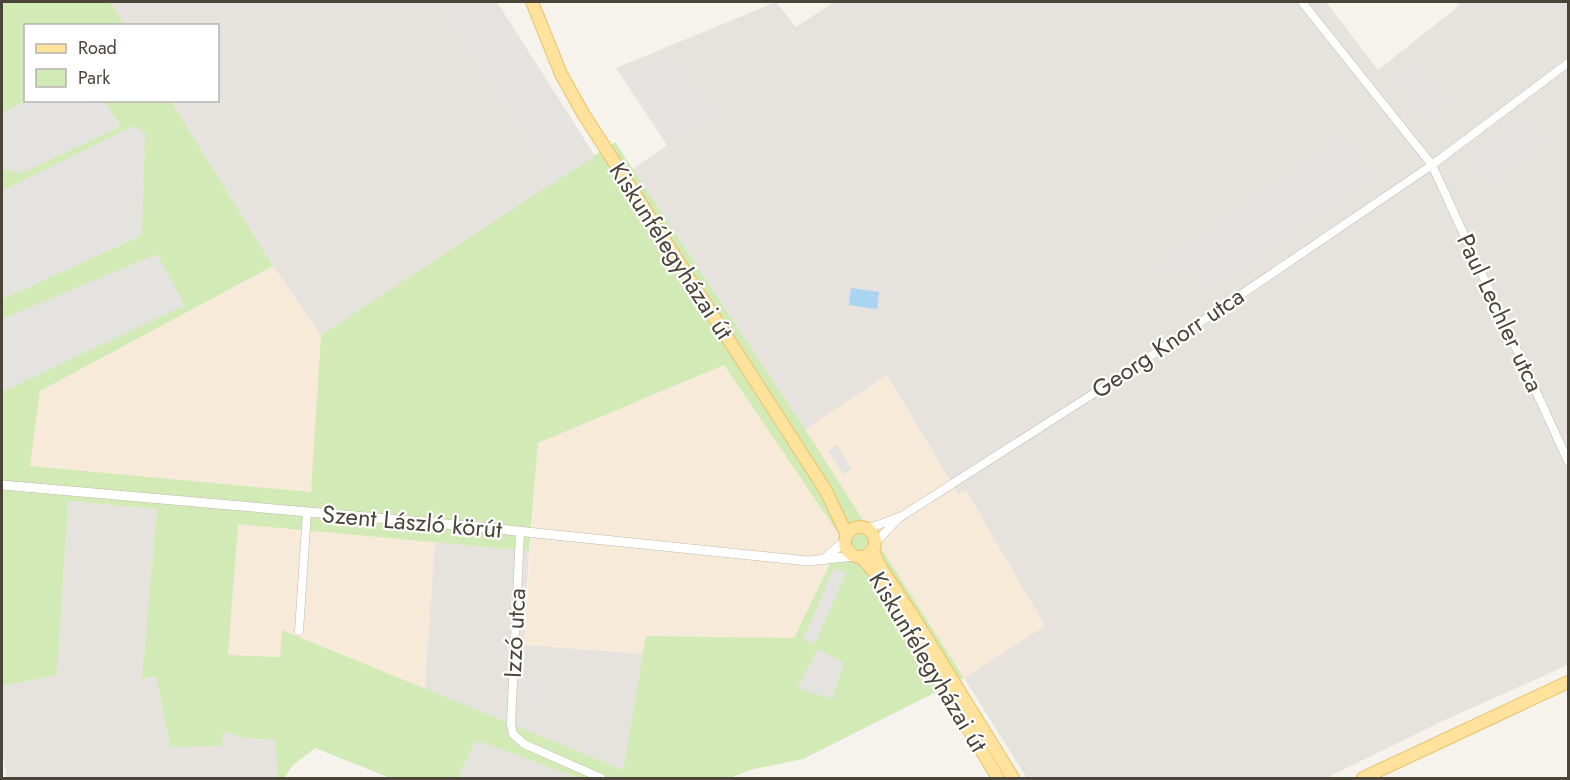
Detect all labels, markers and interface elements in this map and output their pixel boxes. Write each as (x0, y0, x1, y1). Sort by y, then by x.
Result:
legend (24, 24, 219, 102)
text: Road (78, 35, 117, 61)
text: Park (78, 65, 110, 91)
street label: Kiskunfélegyházai út (601, 155, 742, 346)
street label: Paul Lechler utca (1448, 228, 1552, 398)
street label: Georg Knorr utca (1085, 279, 1251, 407)
street label: Szent László körút (321, 496, 504, 547)
street label: Kiskunfélegyházai út (861, 565, 996, 759)
street label: Izzó utca (495, 587, 534, 679)

